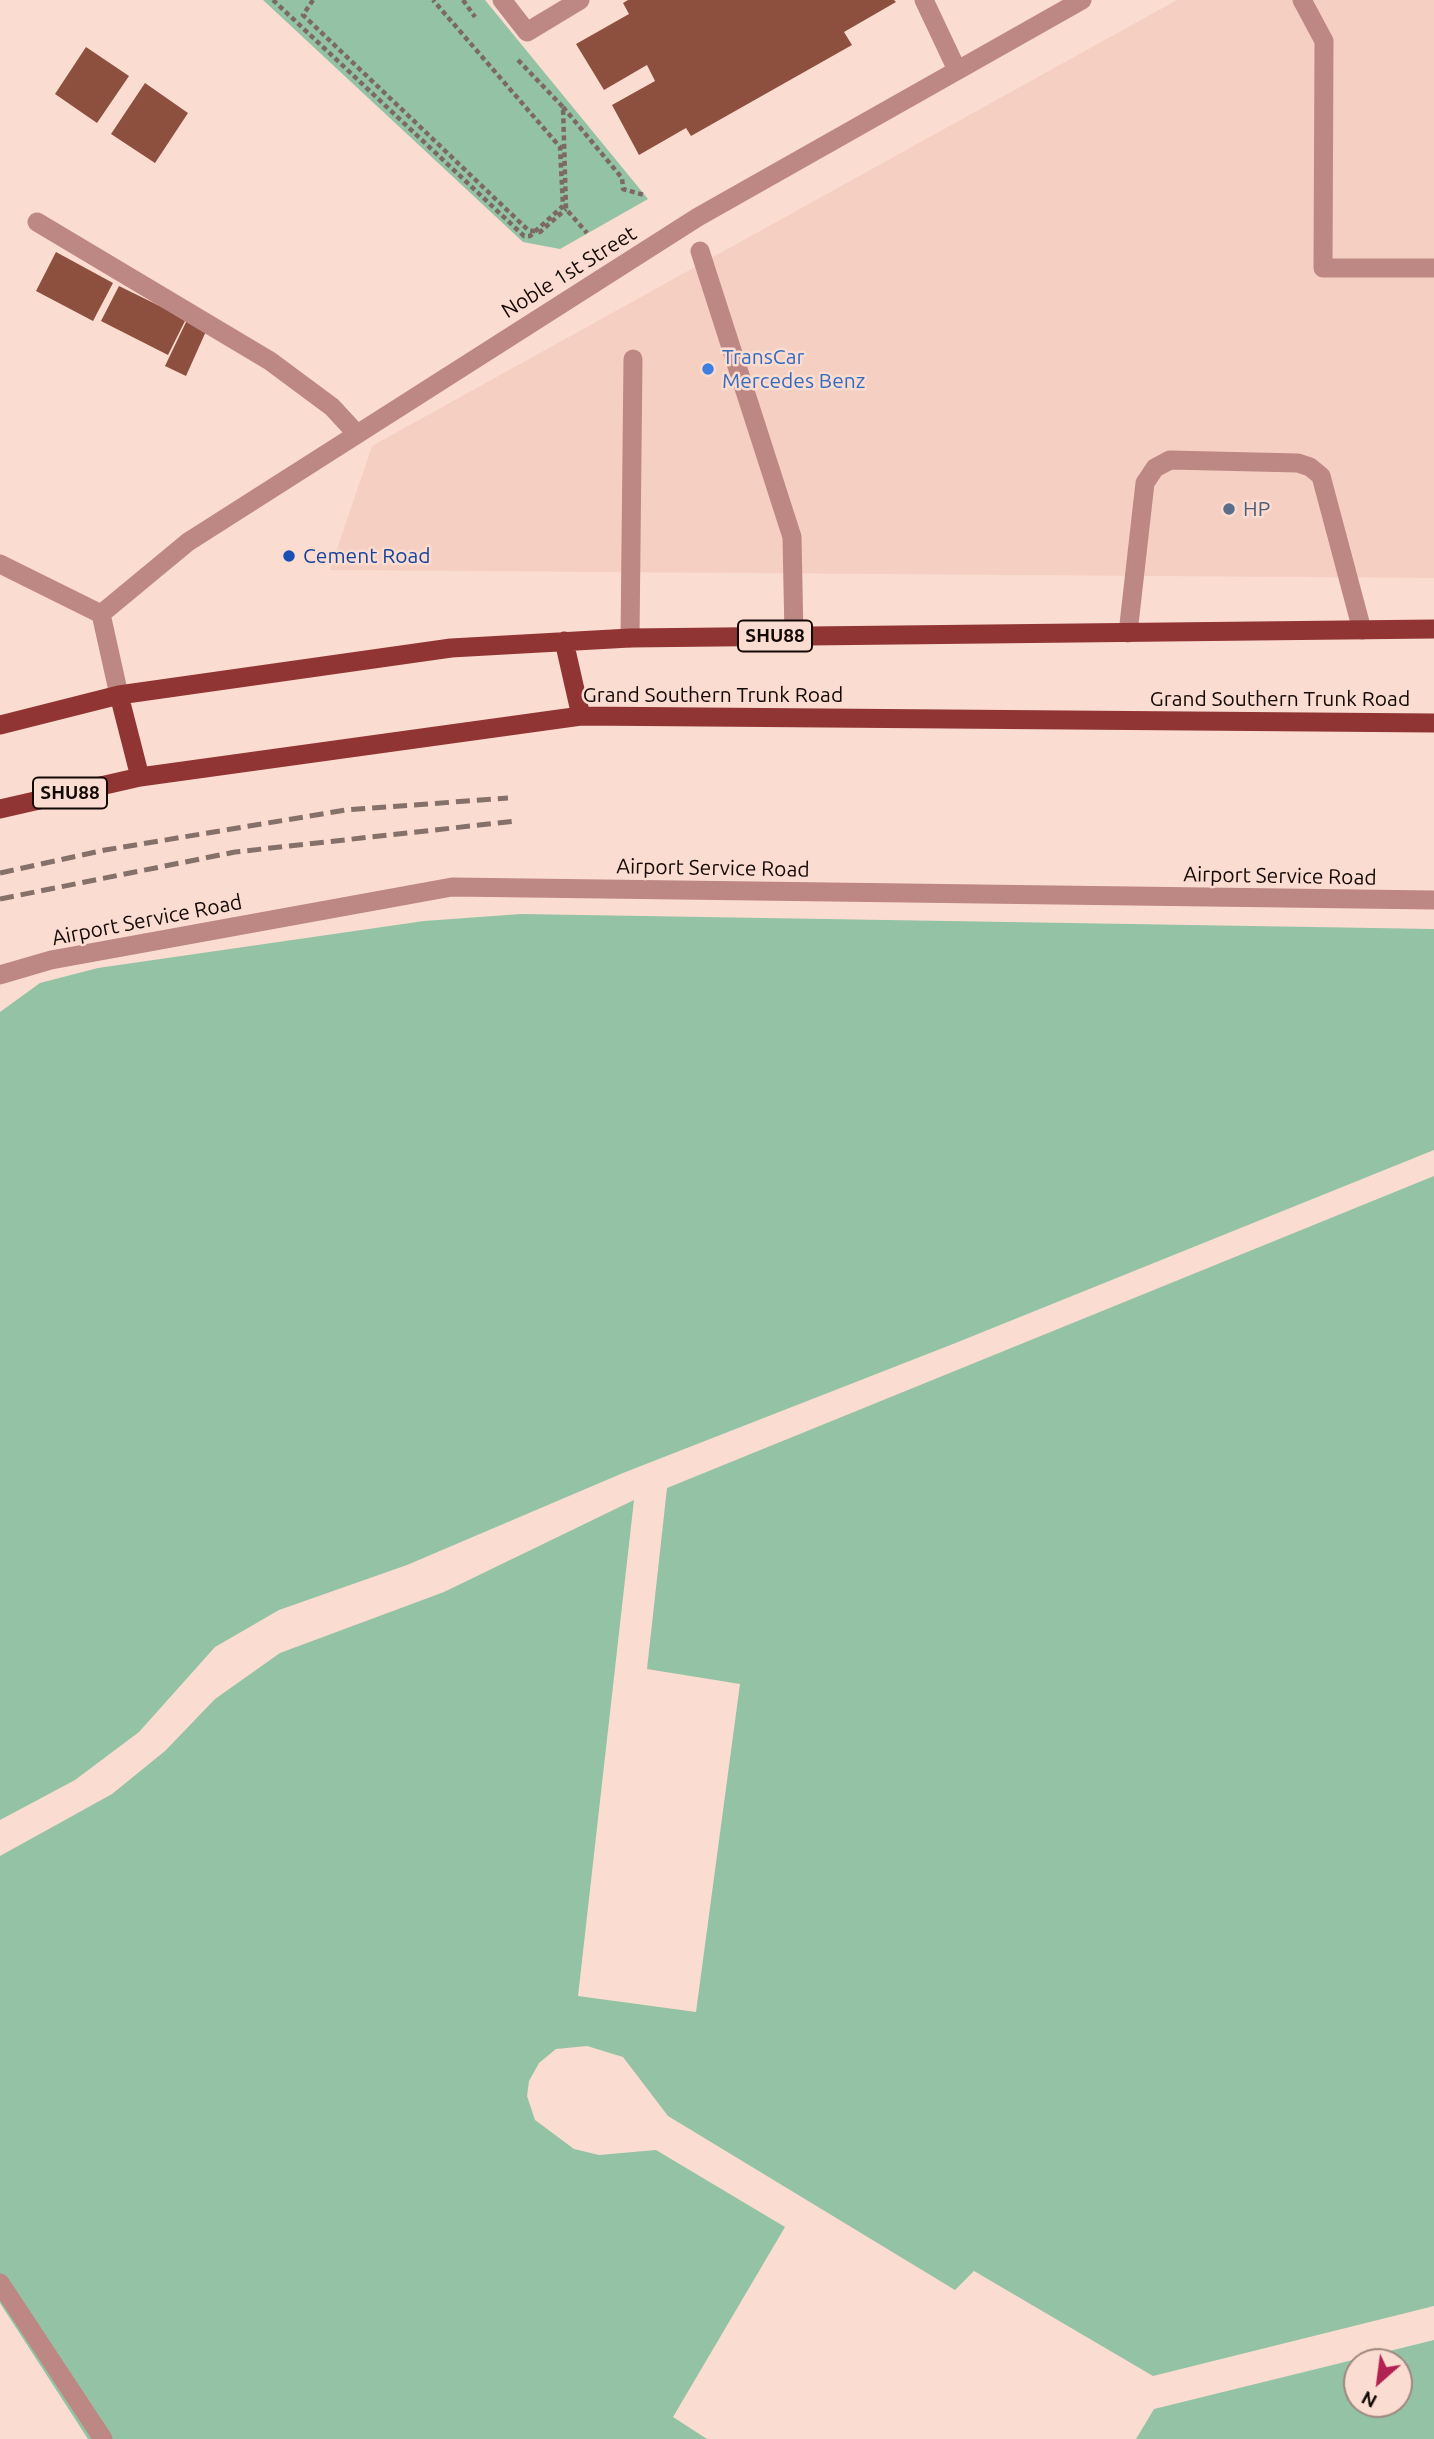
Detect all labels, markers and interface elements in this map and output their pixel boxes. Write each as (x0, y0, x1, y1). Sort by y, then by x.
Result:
street label: Noble 1st Street (497, 220, 641, 324)
place label: TransCar Mercedes Benz (722, 344, 865, 394)
marker: TransCar Mercedes Benz (700, 361, 716, 377)
place label: HP (1243, 496, 1270, 522)
marker: HP (1221, 501, 1237, 517)
place label: Cement Road (303, 543, 431, 569)
marker: Cement Road (281, 548, 297, 564)
road number: SHU88 (738, 621, 812, 652)
street label: Grand Southern Trunk Road (583, 682, 843, 708)
street label: Grand Southern Trunk Road (1150, 686, 1410, 712)
road number: SHU88 (33, 778, 107, 808)
street label: Airport Service Road (616, 854, 810, 882)
street label: Airport Service Road (1183, 862, 1377, 890)
street label: Airport Service Road (50, 889, 244, 951)
north arrow (1343, 2348, 1413, 2418)
text: N (1358, 2387, 1381, 2413)

